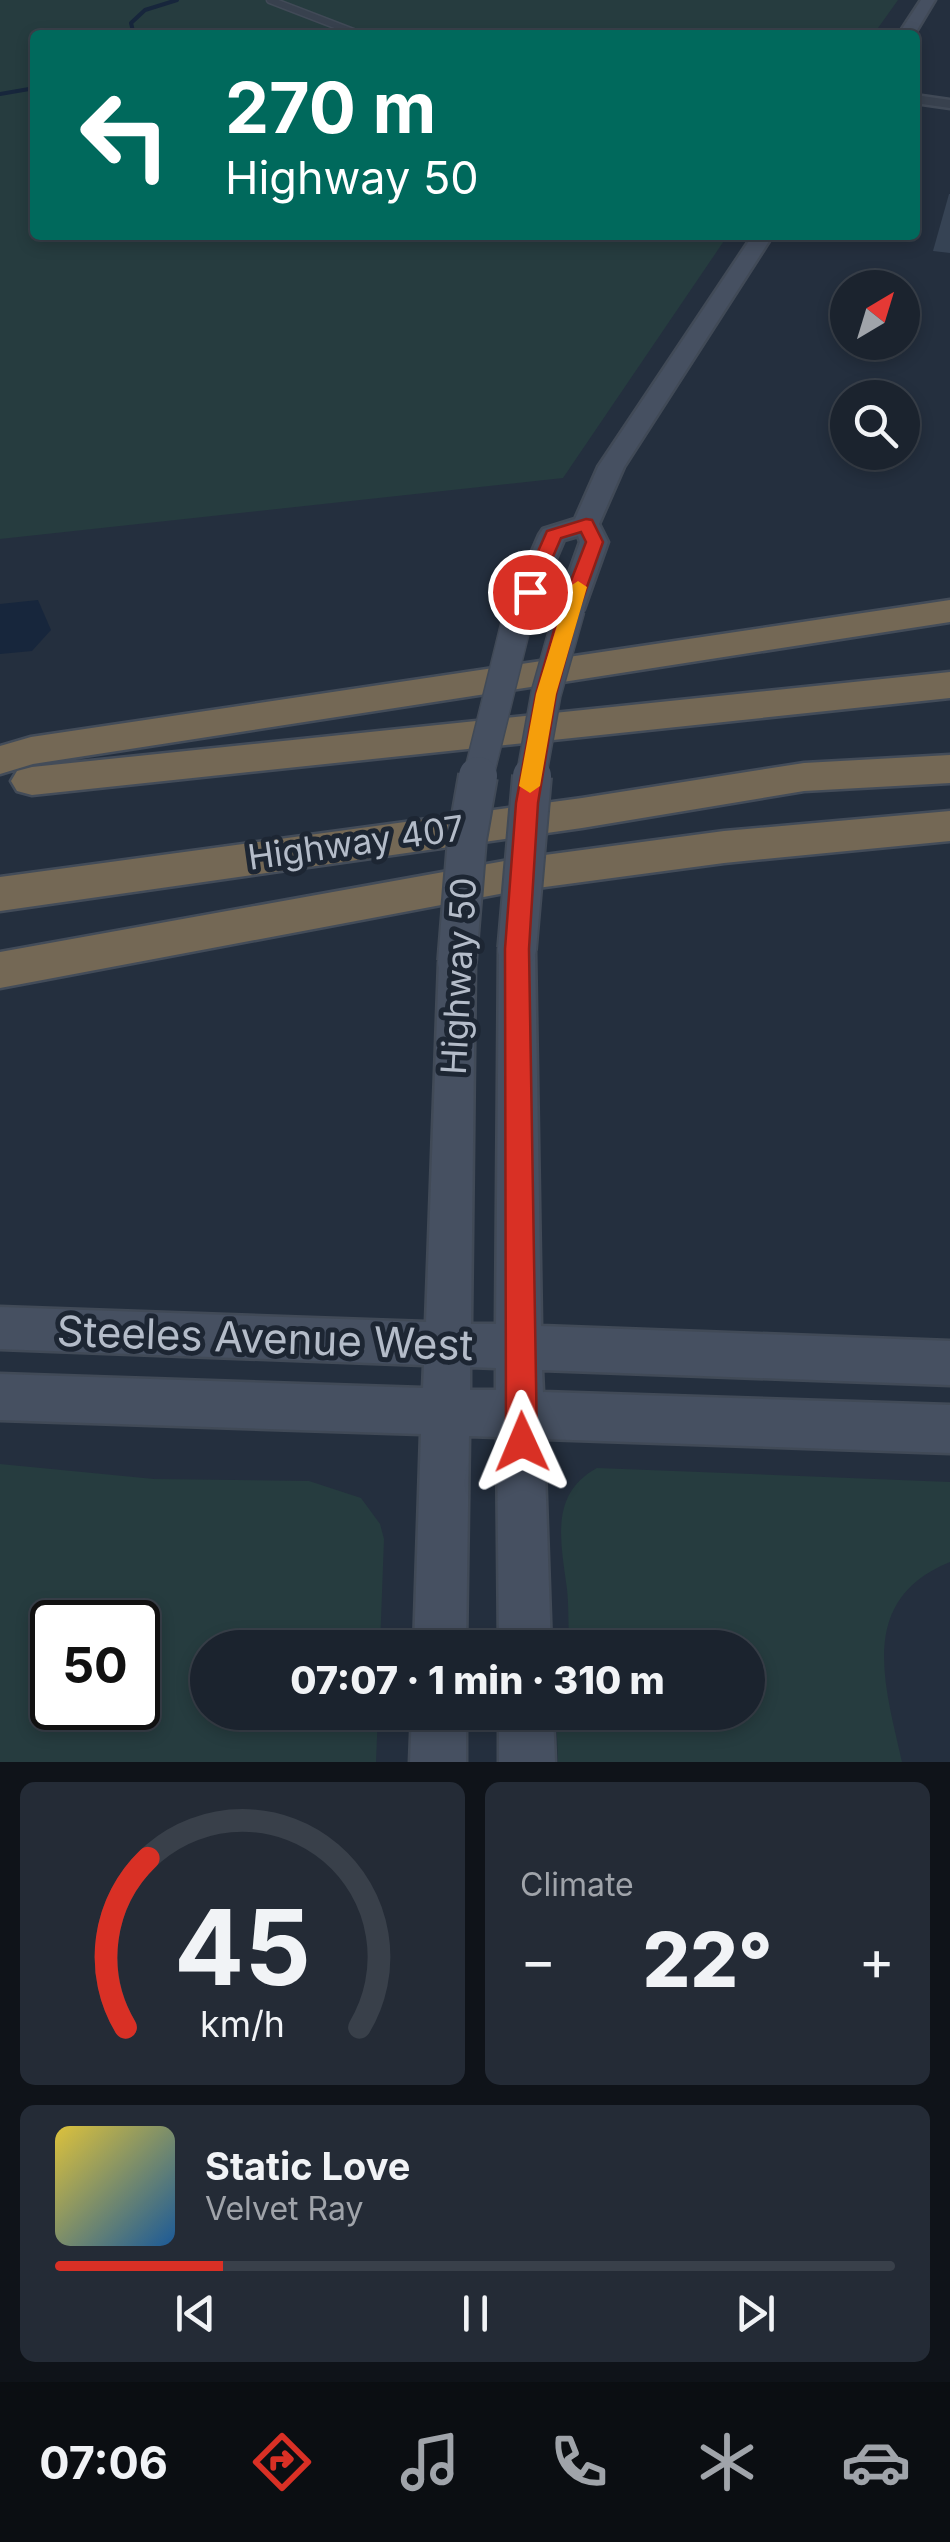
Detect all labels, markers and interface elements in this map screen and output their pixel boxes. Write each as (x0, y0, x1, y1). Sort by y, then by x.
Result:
text: 270 m (225, 65, 436, 150)
icon: left (60, 70, 190, 200)
text: Highway 50 (225, 150, 479, 205)
north arrow (830, 270, 920, 360)
map controls (830, 270, 920, 470)
button: search (830, 380, 920, 470)
pin (488, 550, 573, 635)
icon: arrive (503, 565, 558, 620)
street label: Highway 407 (245, 806, 467, 878)
street label: Highway 50 (432, 876, 484, 1076)
street label: Steeles Avenue West (56, 1305, 474, 1370)
position arrow (470, 1390, 574, 1494)
speed limit sign: 50 (30, 1600, 160, 1730)
text: 07:07 · 1 min · 310 m (290, 1657, 665, 1703)
text: Climate (520, 1865, 634, 1904)
text: 45 (174, 1884, 311, 2010)
text: 22° (642, 1914, 773, 2005)
text: − (520, 1927, 556, 1993)
text: + (859, 1927, 895, 1993)
text: km/h (200, 2002, 285, 2046)
text: Static Love (205, 2143, 410, 2189)
text: Velvet Ray (205, 2189, 363, 2228)
icon: previous (168, 2286, 223, 2341)
icon: pause (448, 2286, 503, 2341)
icon: next (728, 2286, 783, 2341)
icon: directions (247, 2427, 317, 2497)
icon: music (395, 2427, 465, 2497)
icon: phone (544, 2427, 614, 2497)
icon: climate (692, 2427, 762, 2497)
icon: car (841, 2427, 911, 2497)
text: 07:06 (39, 2435, 168, 2490)

